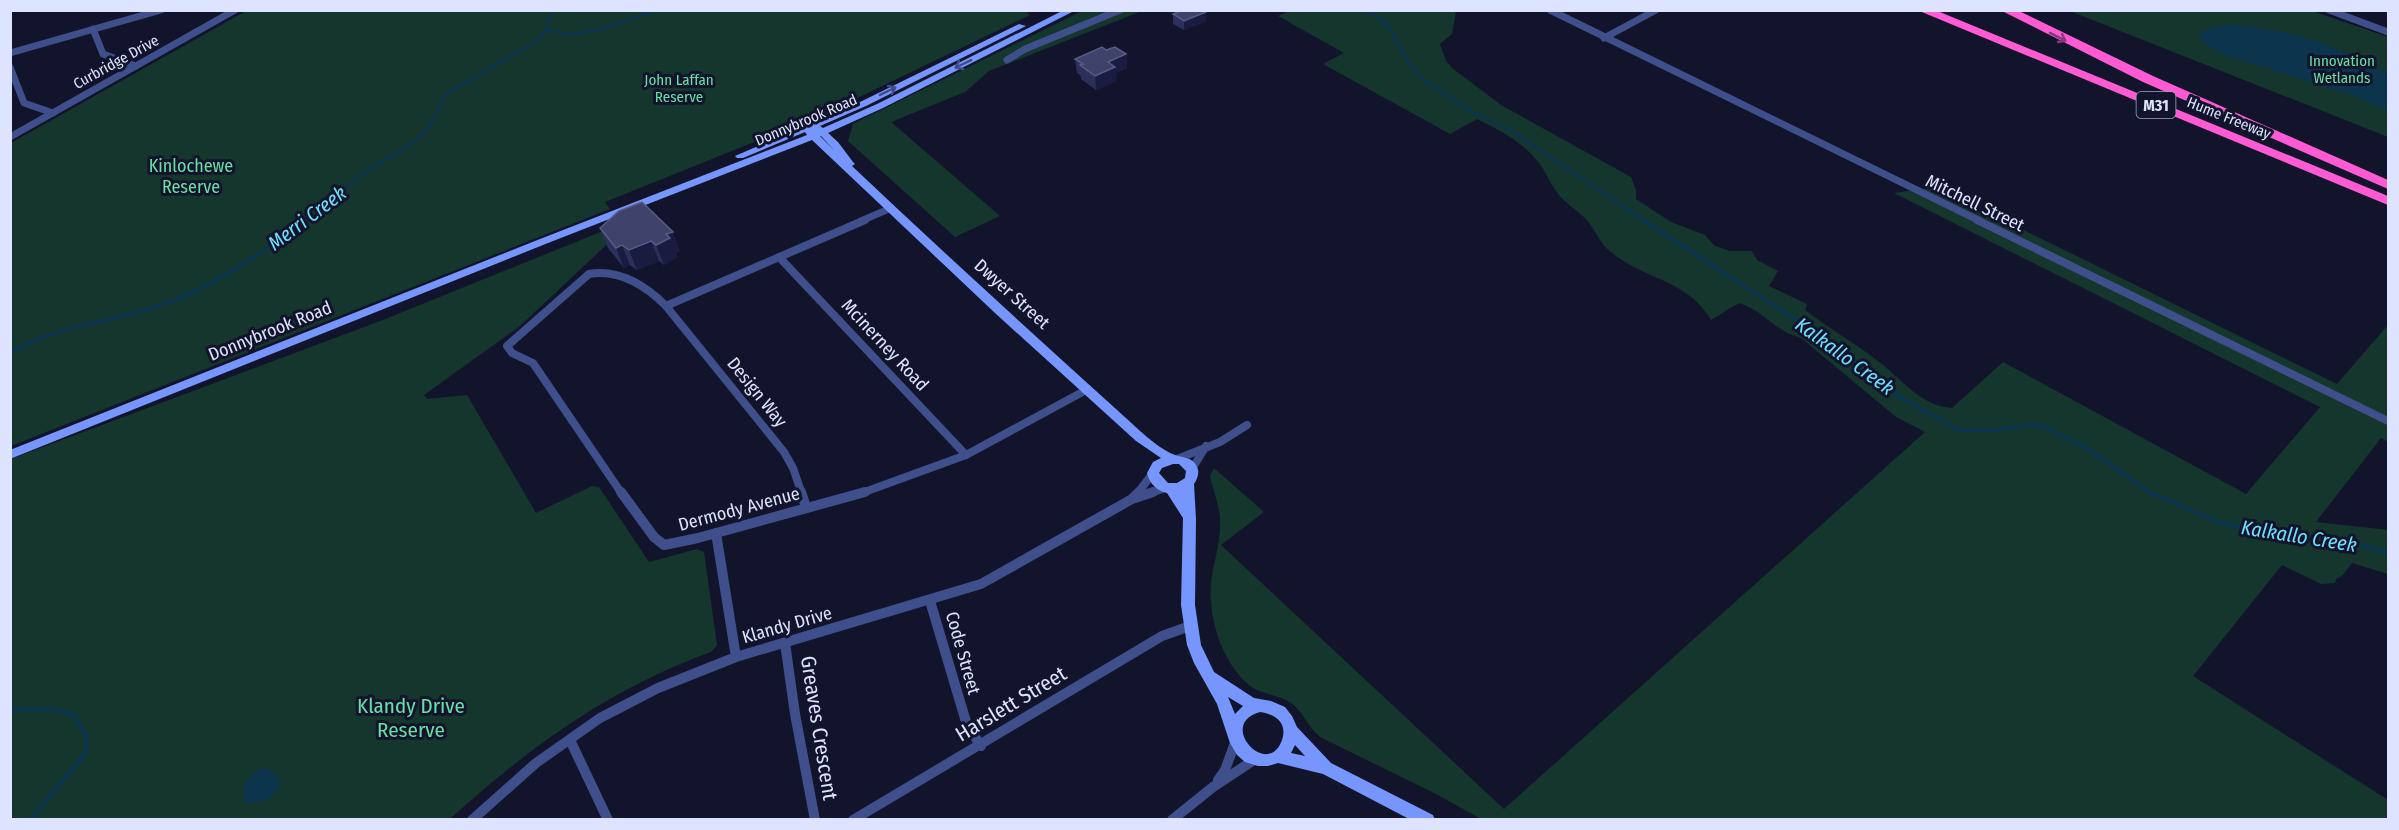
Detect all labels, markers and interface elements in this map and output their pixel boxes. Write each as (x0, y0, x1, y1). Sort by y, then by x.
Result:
street label: Curbridge Drive (70, 31, 162, 93)
one-way arrow (2048, 32, 2066, 43)
park label: Innovation Wetlands (2309, 52, 2375, 87)
one-way arrow (955, 58, 973, 70)
park label: John Laffan Reserve (644, 71, 714, 106)
one-way arrow (878, 85, 896, 97)
street label: Donnybrook Road (752, 90, 860, 150)
road number: M31 (2136, 92, 2176, 118)
street label: Hume Freeway (2185, 93, 2274, 143)
park label: Kinlochewe Reserve (149, 155, 233, 198)
street label: Mitchell Street (1922, 170, 2028, 236)
water label: Merri Creek (263, 181, 351, 255)
street label: Dwyer Street (970, 254, 1054, 334)
street label: Mcinerney Road (837, 295, 933, 395)
street label: Donnybrook Road (205, 296, 335, 366)
water label: Kalkallo Creek (1791, 312, 1899, 400)
street label: Design Way (722, 353, 792, 431)
street label: Dermody Avenue (676, 482, 802, 536)
water label: Kalkallo Creek (2240, 515, 2359, 557)
street label: Klandy Drive (740, 602, 835, 648)
street label: Code Street (941, 609, 985, 697)
street label: Greaves Crescent (795, 654, 843, 802)
street label: Harslett Street (951, 661, 1071, 747)
park label: Klandy Drive Reserve (357, 693, 465, 743)

